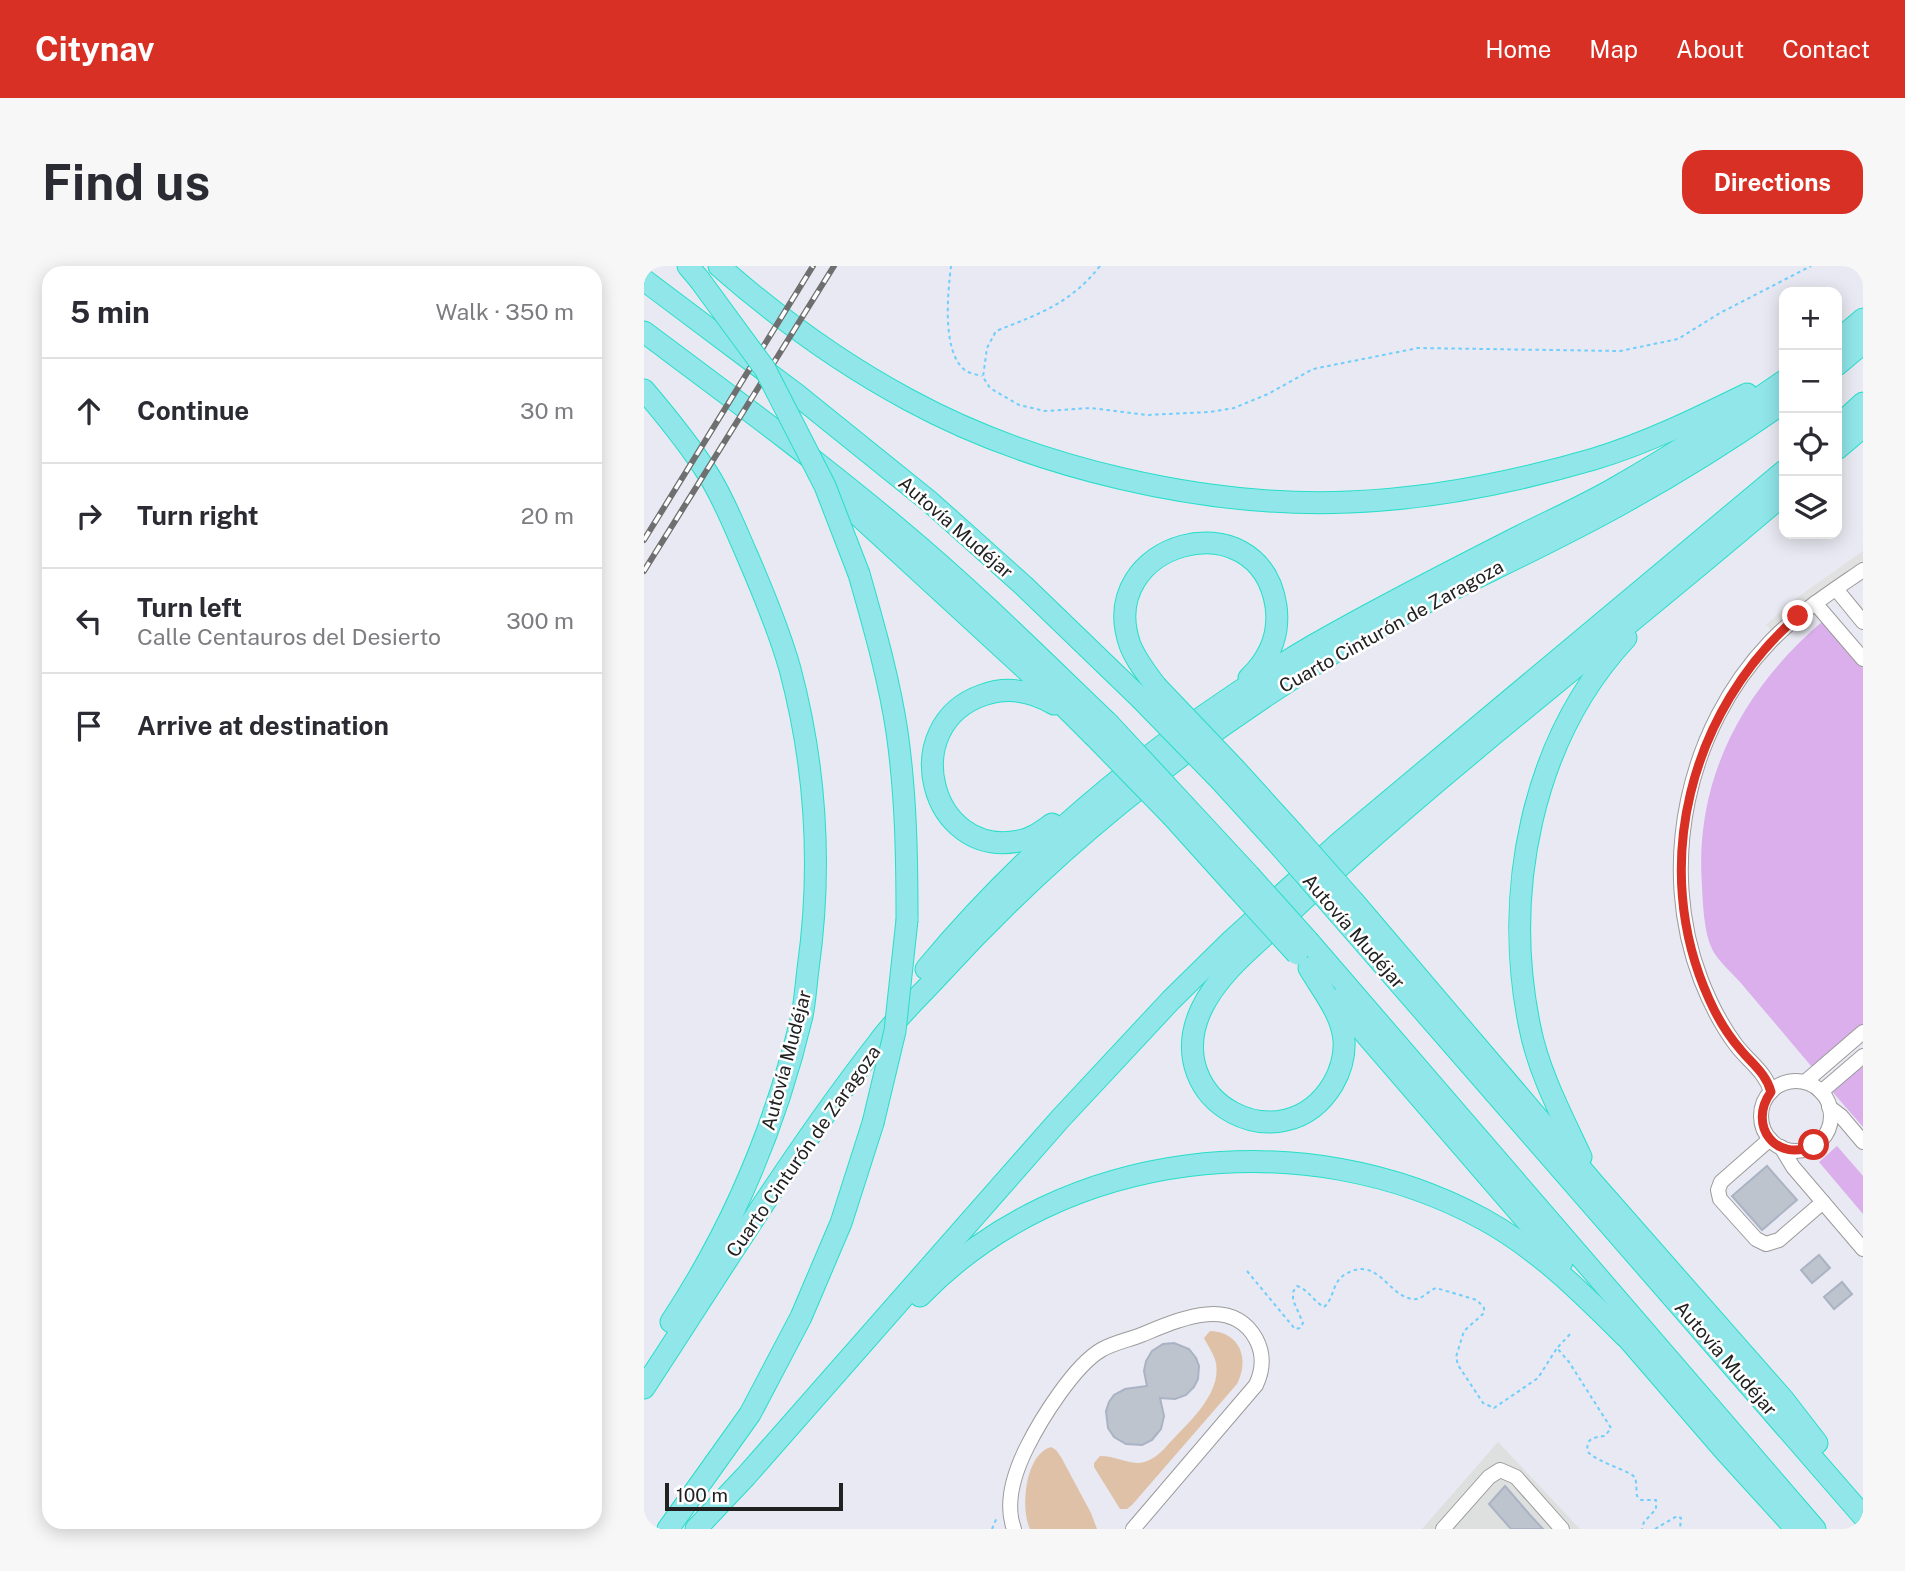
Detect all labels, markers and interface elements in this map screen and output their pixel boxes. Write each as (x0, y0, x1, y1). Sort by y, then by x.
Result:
text: Citynav (35, 30, 155, 68)
text: Home (1485, 35, 1551, 63)
text: Map (1589, 35, 1638, 63)
text: About (1676, 35, 1744, 63)
text: Contact (1782, 35, 1870, 63)
button: Directions (1682, 150, 1863, 214)
text: Find us (42, 153, 210, 211)
map controls (1779, 287, 1842, 539)
button: + (1779, 287, 1842, 350)
text: 5 min (70, 294, 150, 330)
text: Walk · 350 m (435, 298, 574, 325)
button: − (1779, 350, 1842, 413)
icon: ahead (70, 392, 108, 430)
text: Continue (137, 395, 249, 426)
text: 30 m (520, 397, 574, 424)
button: locate (1779, 413, 1842, 476)
street label: Autovía Mudéjar (894, 471, 1018, 583)
button: layers (1779, 476, 1842, 539)
icon: right (70, 497, 108, 535)
text: Turn right (137, 500, 259, 531)
text: 20 m (521, 502, 574, 529)
street label: Cuarto Cinturón de Zaragoza (1275, 555, 1507, 697)
text: Turn left (137, 592, 242, 623)
route end (1782, 600, 1813, 631)
icon: left (70, 602, 108, 640)
text: 300 m (506, 607, 574, 634)
text: Calle Centauros del Desierto (137, 623, 441, 650)
icon: arrive (70, 707, 108, 745)
text: Arrive at destination (137, 710, 389, 741)
street label: Autovía Mudéjar (1298, 869, 1410, 993)
street label: Autovía Mudéjar (757, 987, 815, 1133)
street label: Cuarto Cinturón de Zaragoza (721, 1041, 885, 1261)
route start (1798, 1129, 1829, 1160)
street label: Autovía Mudéjar (1670, 1296, 1782, 1420)
scale bar (665, 1480, 844, 1512)
text: 100 m (676, 1484, 728, 1506)

